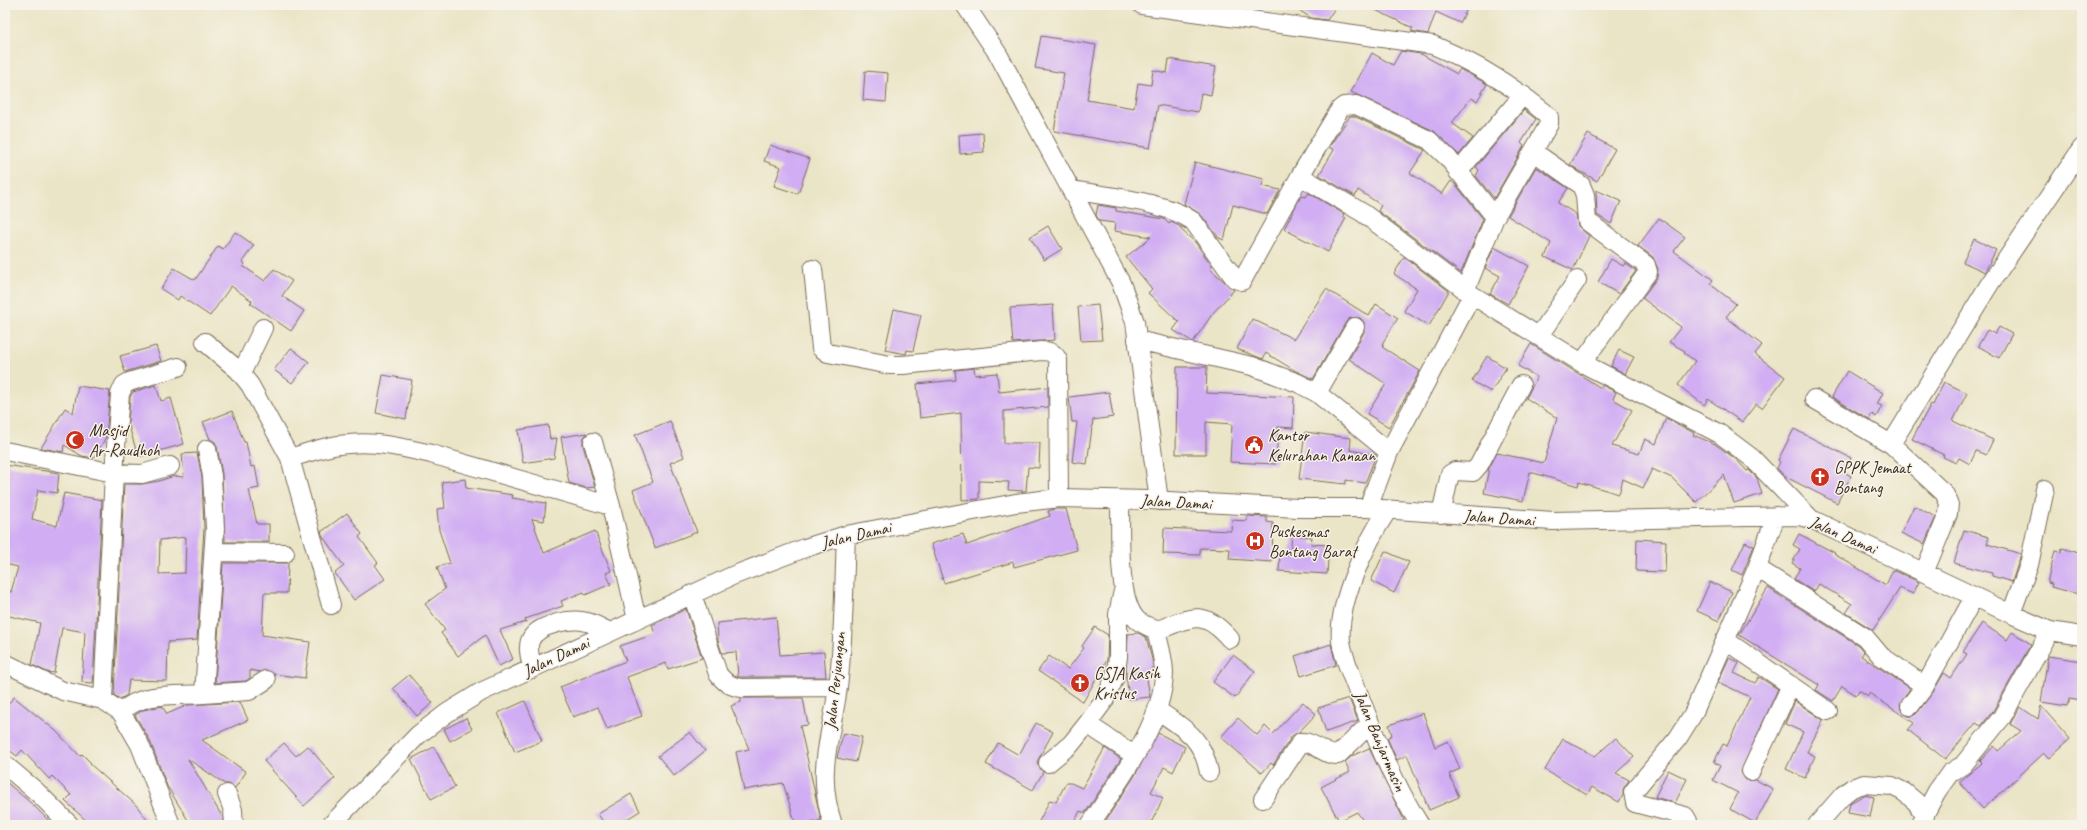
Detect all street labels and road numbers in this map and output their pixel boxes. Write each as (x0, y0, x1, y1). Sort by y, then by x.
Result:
street label: Jalan Damai (1139, 490, 1214, 514)
street label: Jalan Damai (1462, 505, 1537, 531)
street label: Jalan Damai (1805, 511, 1881, 560)
street label: Jalan Damai (818, 516, 895, 553)
street label: Jalan Perjuangan (819, 630, 851, 732)
street label: Jalan Damai (519, 632, 594, 682)
street label: Jalan Banjarmasin (1349, 687, 1411, 795)

